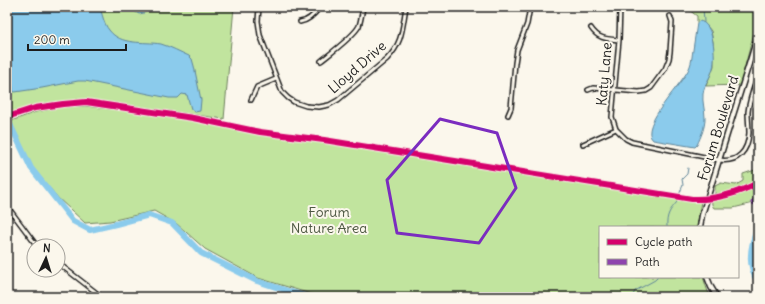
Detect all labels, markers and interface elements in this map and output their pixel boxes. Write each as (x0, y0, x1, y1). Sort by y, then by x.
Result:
scale bar (28, 26, 126, 52)
text: 200 m (34, 32, 70, 47)
street label: Lloyd Drive (324, 37, 390, 97)
street label: Katy Lane (592, 41, 616, 107)
street label: Forum Boulevard (693, 73, 743, 183)
park label: Forum Nature Area (291, 203, 367, 237)
legend (599, 226, 739, 278)
text: Cycle path (635, 234, 692, 249)
north arrow (26, 238, 66, 278)
text: N (42, 241, 51, 255)
text: Path (635, 254, 660, 269)

